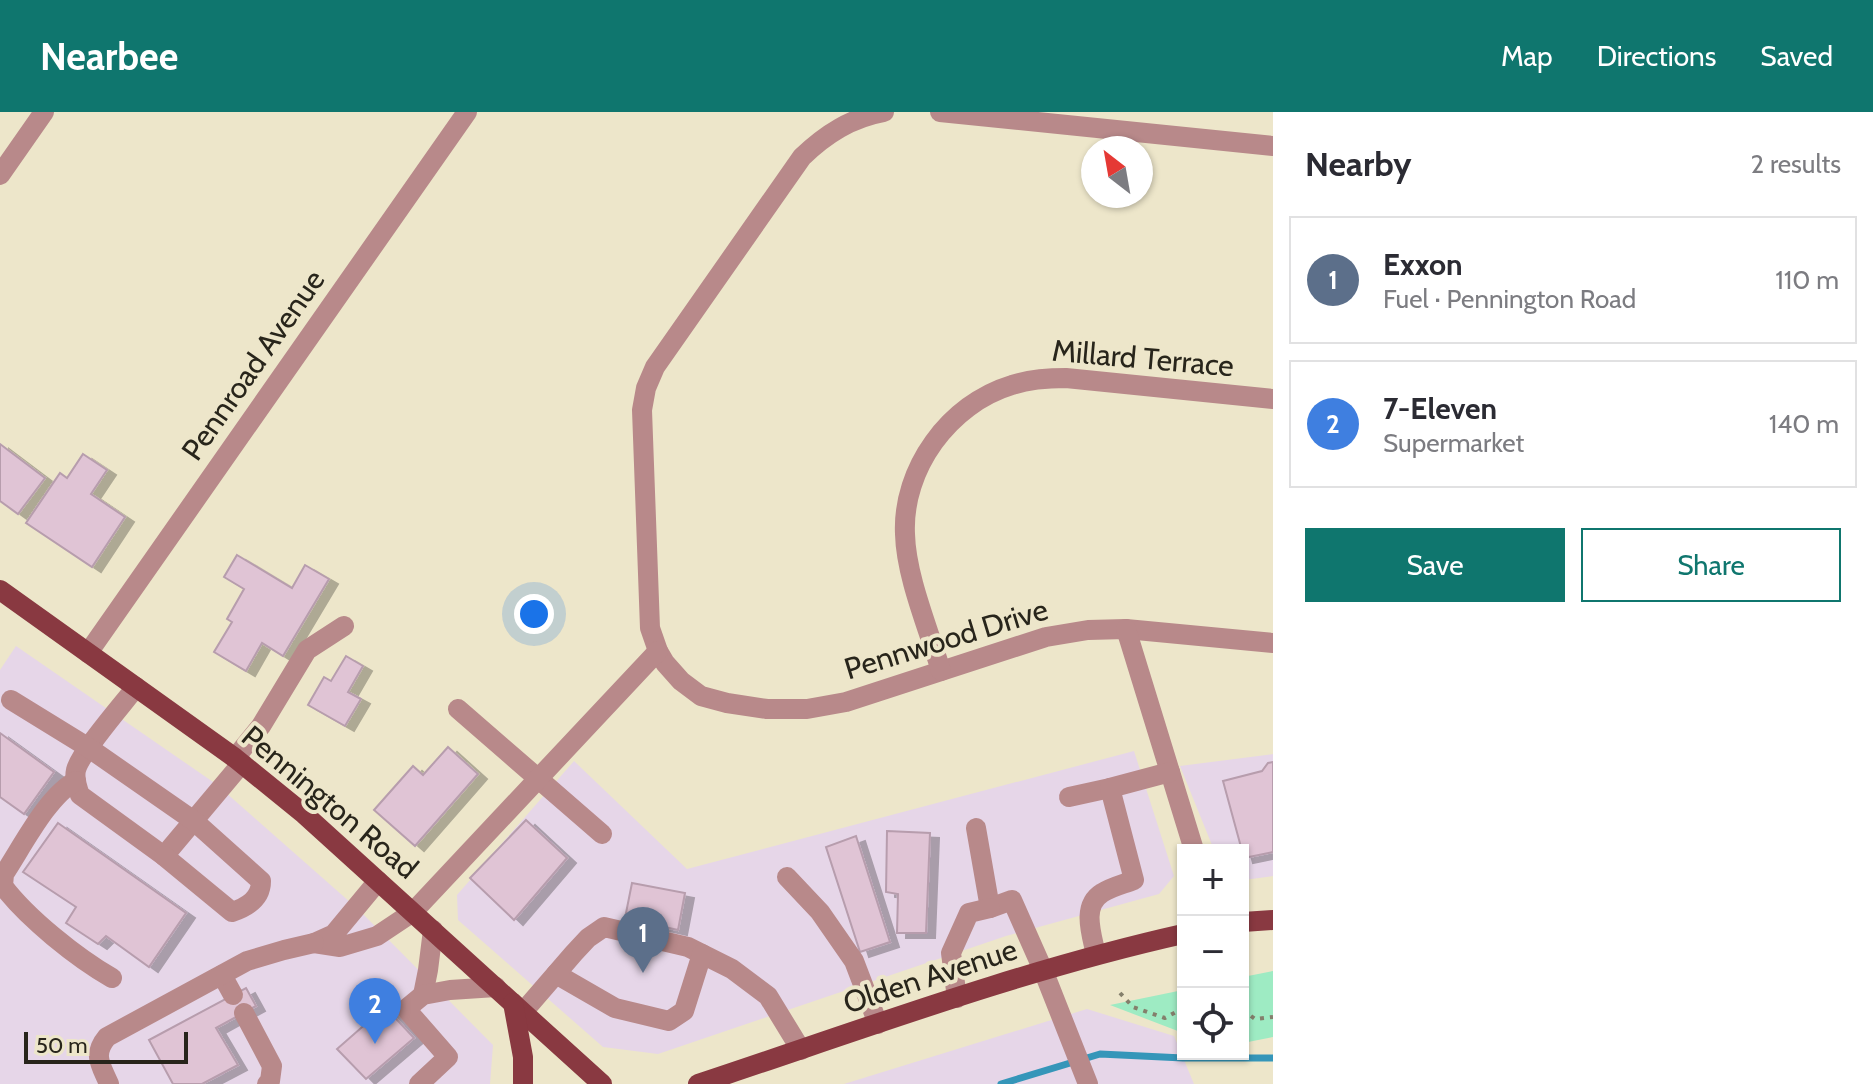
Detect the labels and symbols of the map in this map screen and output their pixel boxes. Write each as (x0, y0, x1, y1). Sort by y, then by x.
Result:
north arrow (1081, 136, 1153, 208)
street label: Pennroad Avenue (174, 263, 332, 467)
street label: Millard Terrace (1051, 332, 1235, 384)
street label: Pennwood Drive (840, 591, 1052, 687)
your location (514, 594, 554, 634)
street label: Pennington Road (234, 717, 426, 887)
pin: 1 (617, 907, 669, 973)
street label: Olden Avenue (838, 931, 1022, 1021)
pin: 2 (349, 978, 401, 1044)
scale bar (24, 1028, 188, 1064)

